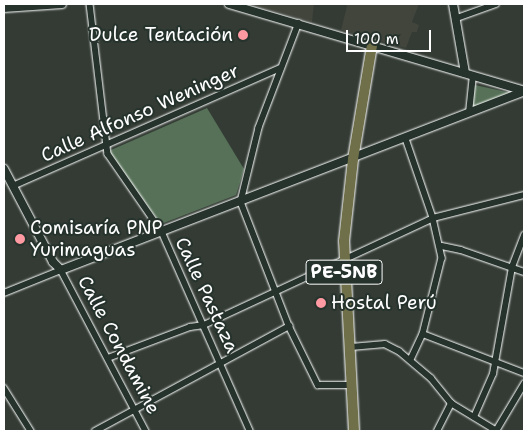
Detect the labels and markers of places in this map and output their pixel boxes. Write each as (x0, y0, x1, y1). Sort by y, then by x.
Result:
place label: Dulce Tentación (89, 24, 233, 46)
marker: Dulce Tentación (237, 29, 249, 41)
place label: Comisaría PNP Yurimaguas (30, 217, 163, 261)
marker: Comisaría PNP Yurimaguas (14, 233, 26, 245)
place label: Hostal Perú (331, 292, 437, 314)
marker: Hostal Perú (315, 297, 327, 309)

